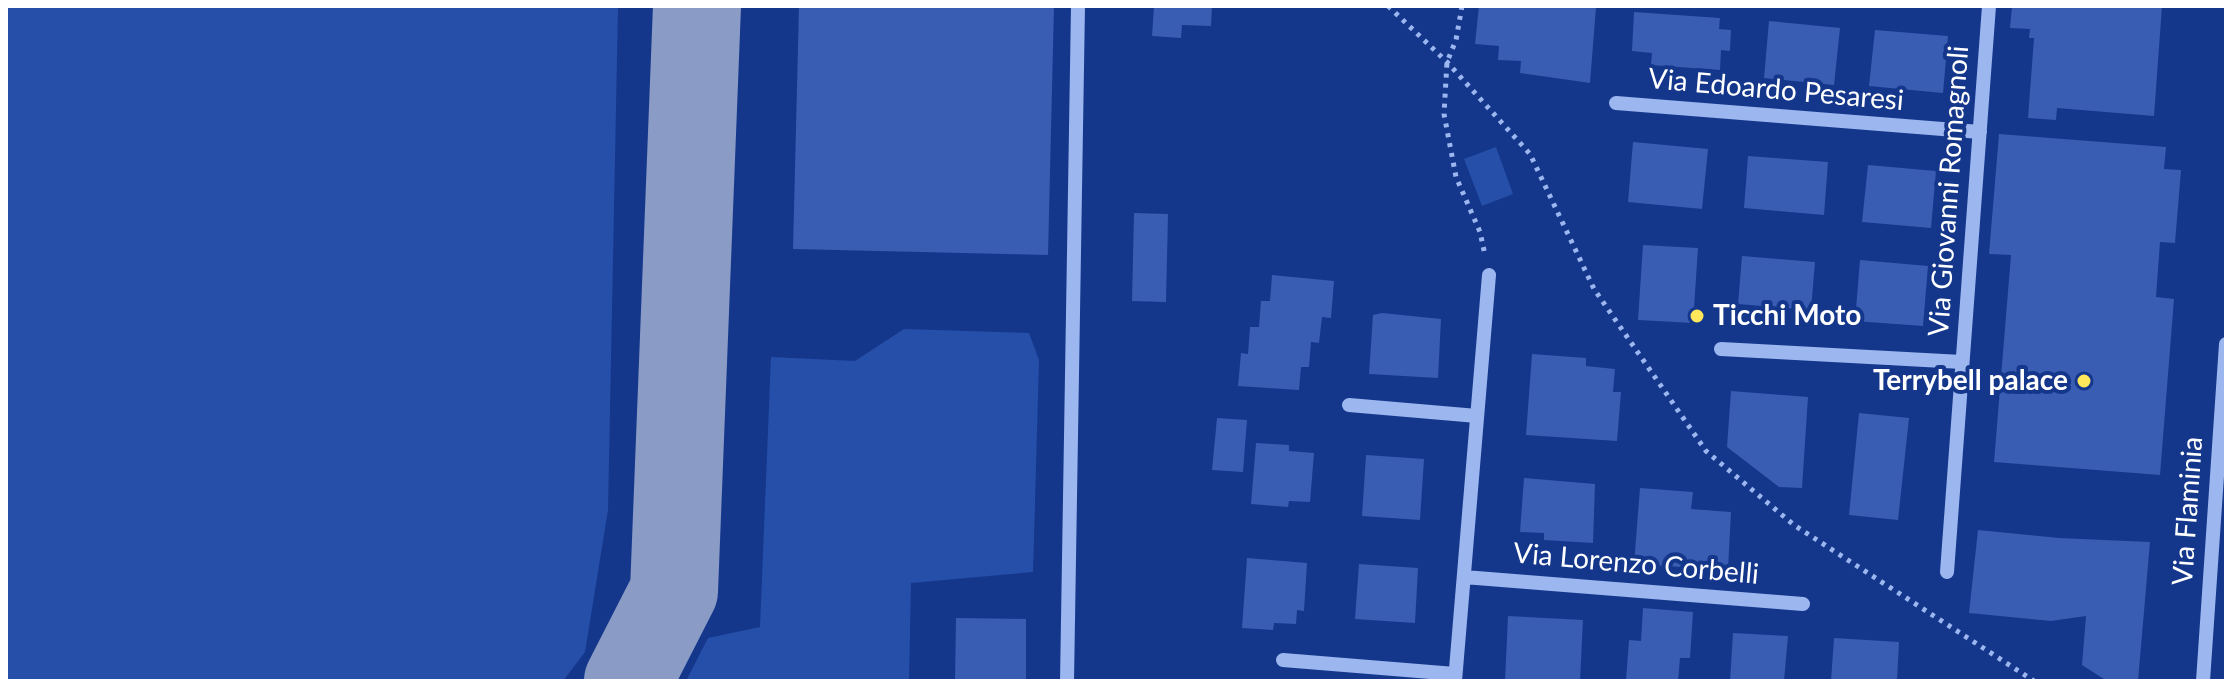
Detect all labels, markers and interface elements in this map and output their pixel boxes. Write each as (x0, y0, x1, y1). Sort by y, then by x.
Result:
street label: Via Giovanni Romagnoli (1922, 45, 1976, 337)
street label: Via Edoardo Pesaresi (1647, 62, 1905, 118)
place label: Ticchi Moto (1713, 299, 1861, 333)
marker: Ticchi Moto (1688, 307, 1706, 325)
place label: Terrybell palace (1873, 364, 2068, 398)
marker: Terrybell palace (2075, 372, 2093, 390)
street label: Via Flaminia (2166, 436, 2210, 586)
street label: Via Lorenzo Corbelli (1512, 537, 1760, 591)

